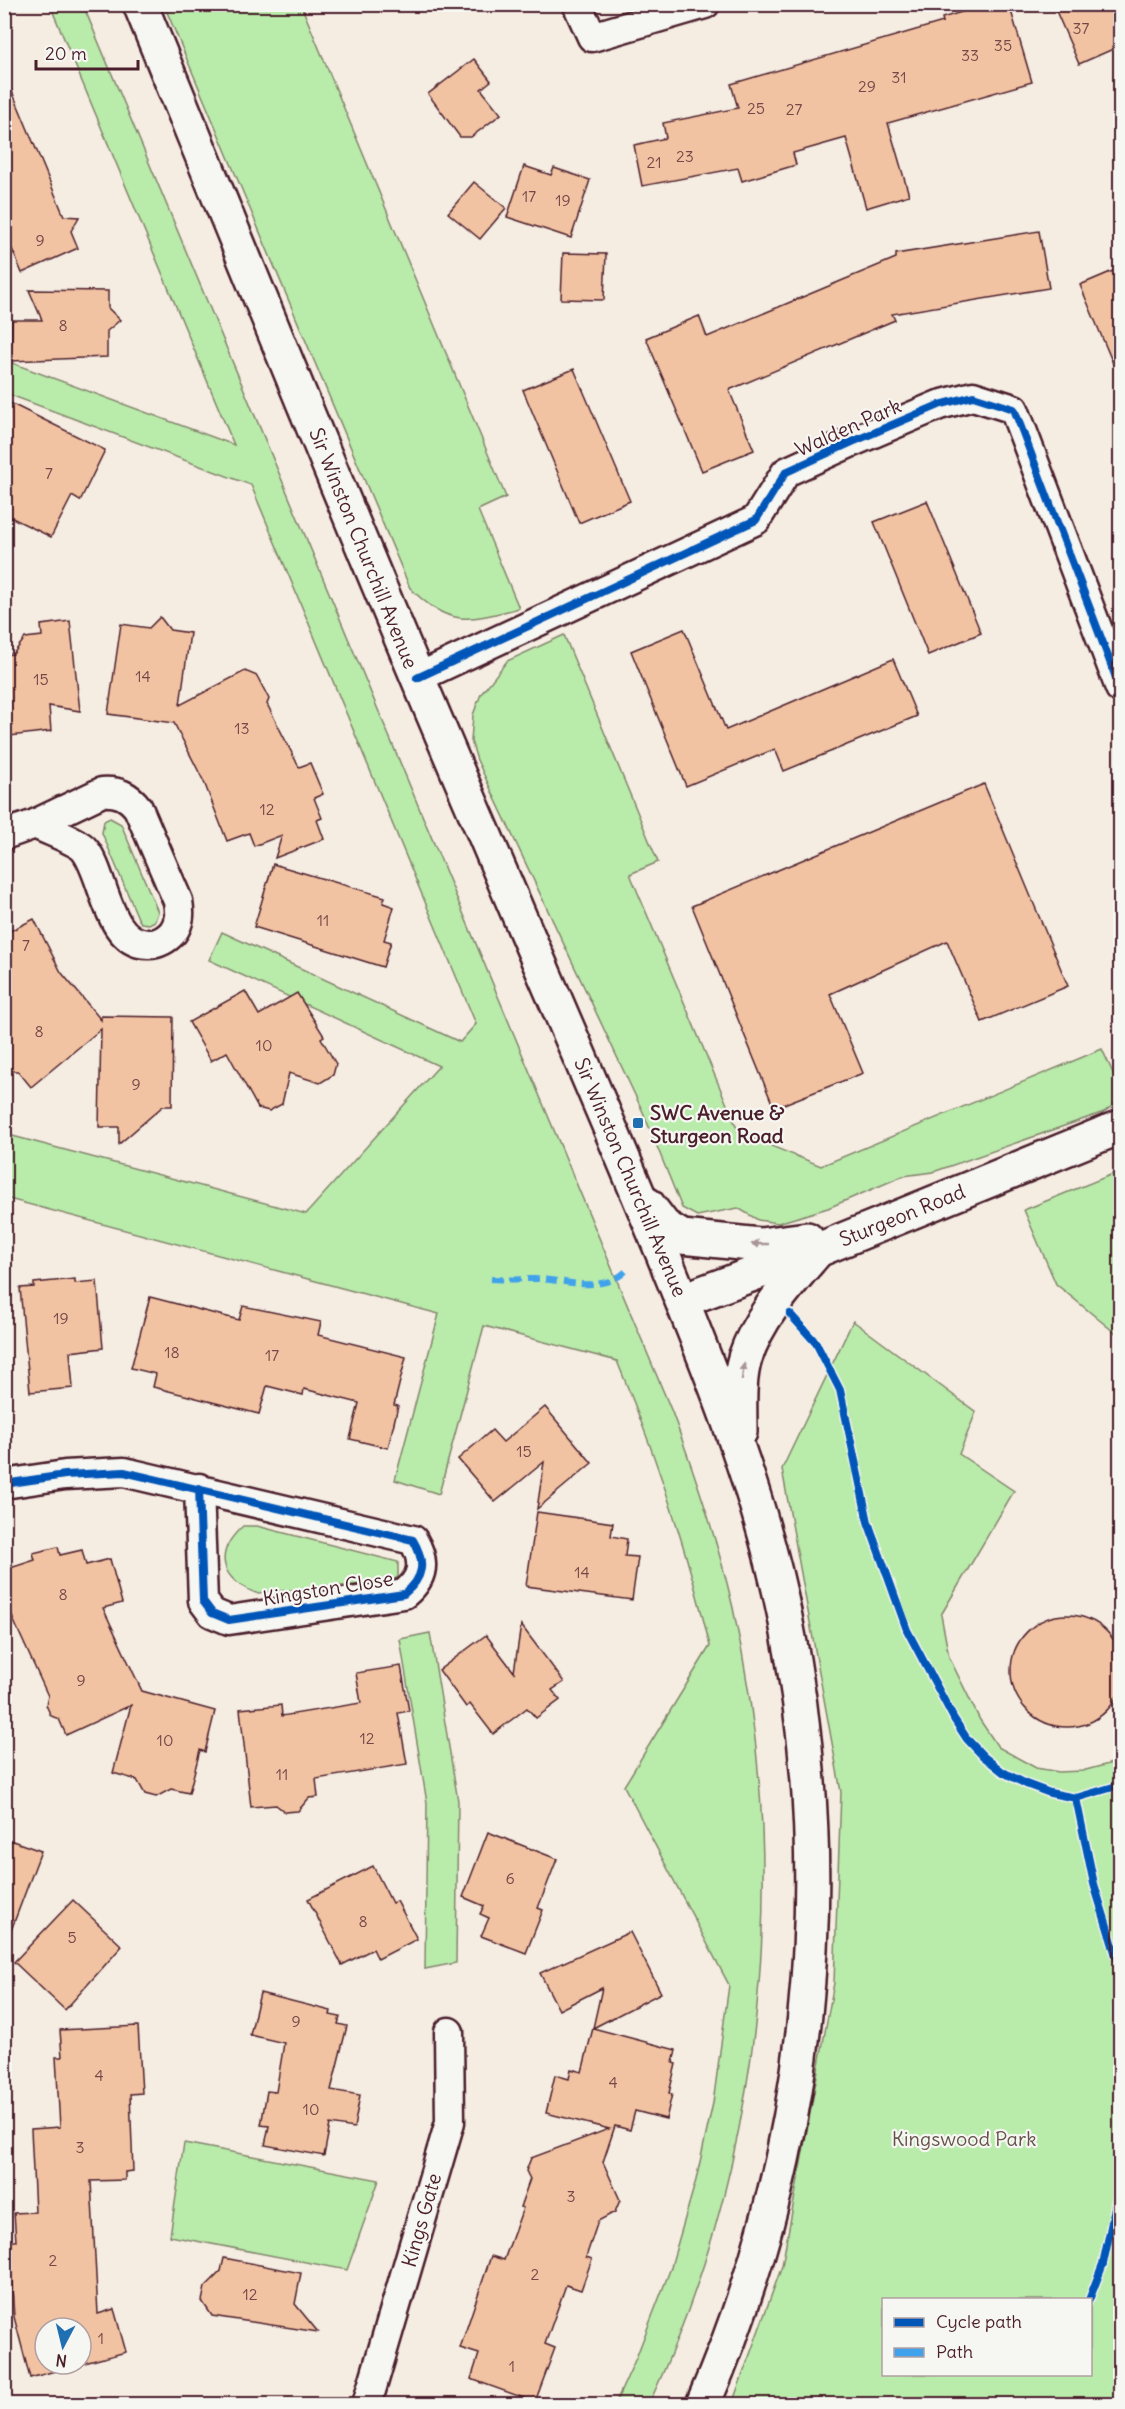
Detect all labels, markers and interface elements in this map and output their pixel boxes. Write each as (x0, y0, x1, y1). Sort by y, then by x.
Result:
house number: 37 (1073, 18, 1090, 38)
scale bar (36, 33, 138, 71)
house number: 35 (994, 35, 1012, 55)
text: 20 m (45, 42, 87, 65)
house number: 33 (961, 45, 979, 65)
house number: 31 (891, 67, 907, 87)
house number: 29 (858, 76, 876, 96)
house number: 25 (747, 98, 765, 118)
house number: 27 (786, 99, 802, 119)
house number: 23 (676, 146, 694, 166)
house number: 21 (646, 152, 662, 172)
house number: 17 (522, 186, 536, 206)
house number: 19 (555, 190, 571, 210)
house number: 9 (35, 230, 45, 250)
house number: 8 (58, 315, 68, 335)
street label: Walden Park (791, 392, 905, 462)
street label: Sir Winston Churchill Avenue (304, 424, 424, 672)
house number: 7 (45, 463, 53, 483)
house number: 14 (135, 666, 151, 686)
house number: 15 (33, 669, 49, 689)
house number: 13 (234, 718, 250, 738)
house number: 12 (259, 799, 275, 819)
house number: 11 (317, 910, 329, 930)
house number: 7 (22, 935, 30, 955)
house number: 8 (34, 1021, 44, 1041)
house number: 10 (256, 1035, 272, 1055)
street label: Sir Winston Churchill Avenue (569, 1054, 693, 1300)
house number: 9 (131, 1074, 141, 1094)
place label: SWC Avenue & Sturgeon Road (650, 1100, 785, 1148)
marker: SWC Avenue & Sturgeon Road (631, 1116, 645, 1130)
street label: Sturgeon Road (835, 1178, 969, 1252)
one-way arrow (751, 1239, 770, 1249)
house number: 19 (53, 1308, 69, 1328)
house number: 18 (164, 1342, 180, 1362)
house number: 17 (265, 1345, 279, 1365)
one-way arrow (738, 1362, 747, 1381)
house number: 15 (516, 1441, 532, 1461)
house number: 14 (574, 1562, 590, 1582)
street label: Kingston Close (261, 1565, 395, 1611)
house number: 8 (58, 1584, 68, 1604)
house number: 9 (76, 1670, 86, 1690)
house number: 12 (359, 1728, 375, 1748)
house number: 10 (157, 1730, 173, 1750)
house number: 11 (276, 1764, 288, 1784)
house number: 6 (505, 1868, 515, 1888)
house number: 8 (358, 1911, 368, 1931)
house number: 5 (67, 1927, 77, 1947)
house number: 9 (291, 2011, 301, 2031)
house number: 4 (94, 2065, 104, 2085)
house number: 4 (608, 2072, 618, 2092)
house number: 10 (303, 2099, 319, 2119)
park label: Kingswood Park (892, 2126, 1036, 2151)
house number: 3 (75, 2137, 85, 2157)
street label: Kings Gate (396, 2170, 446, 2270)
house number: 3 (566, 2186, 576, 2206)
house number: 2 (49, 2250, 58, 2270)
house number: 2 (531, 2264, 540, 2284)
house number: 12 (242, 2284, 258, 2304)
legend (882, 2298, 1092, 2376)
text: Cycle path (936, 2310, 1022, 2333)
north arrow (33, 2316, 93, 2376)
house number: 1 (98, 2328, 104, 2348)
text: Path (936, 2340, 973, 2363)
text: N (54, 2350, 68, 2371)
house number: 1 (509, 2356, 515, 2376)

